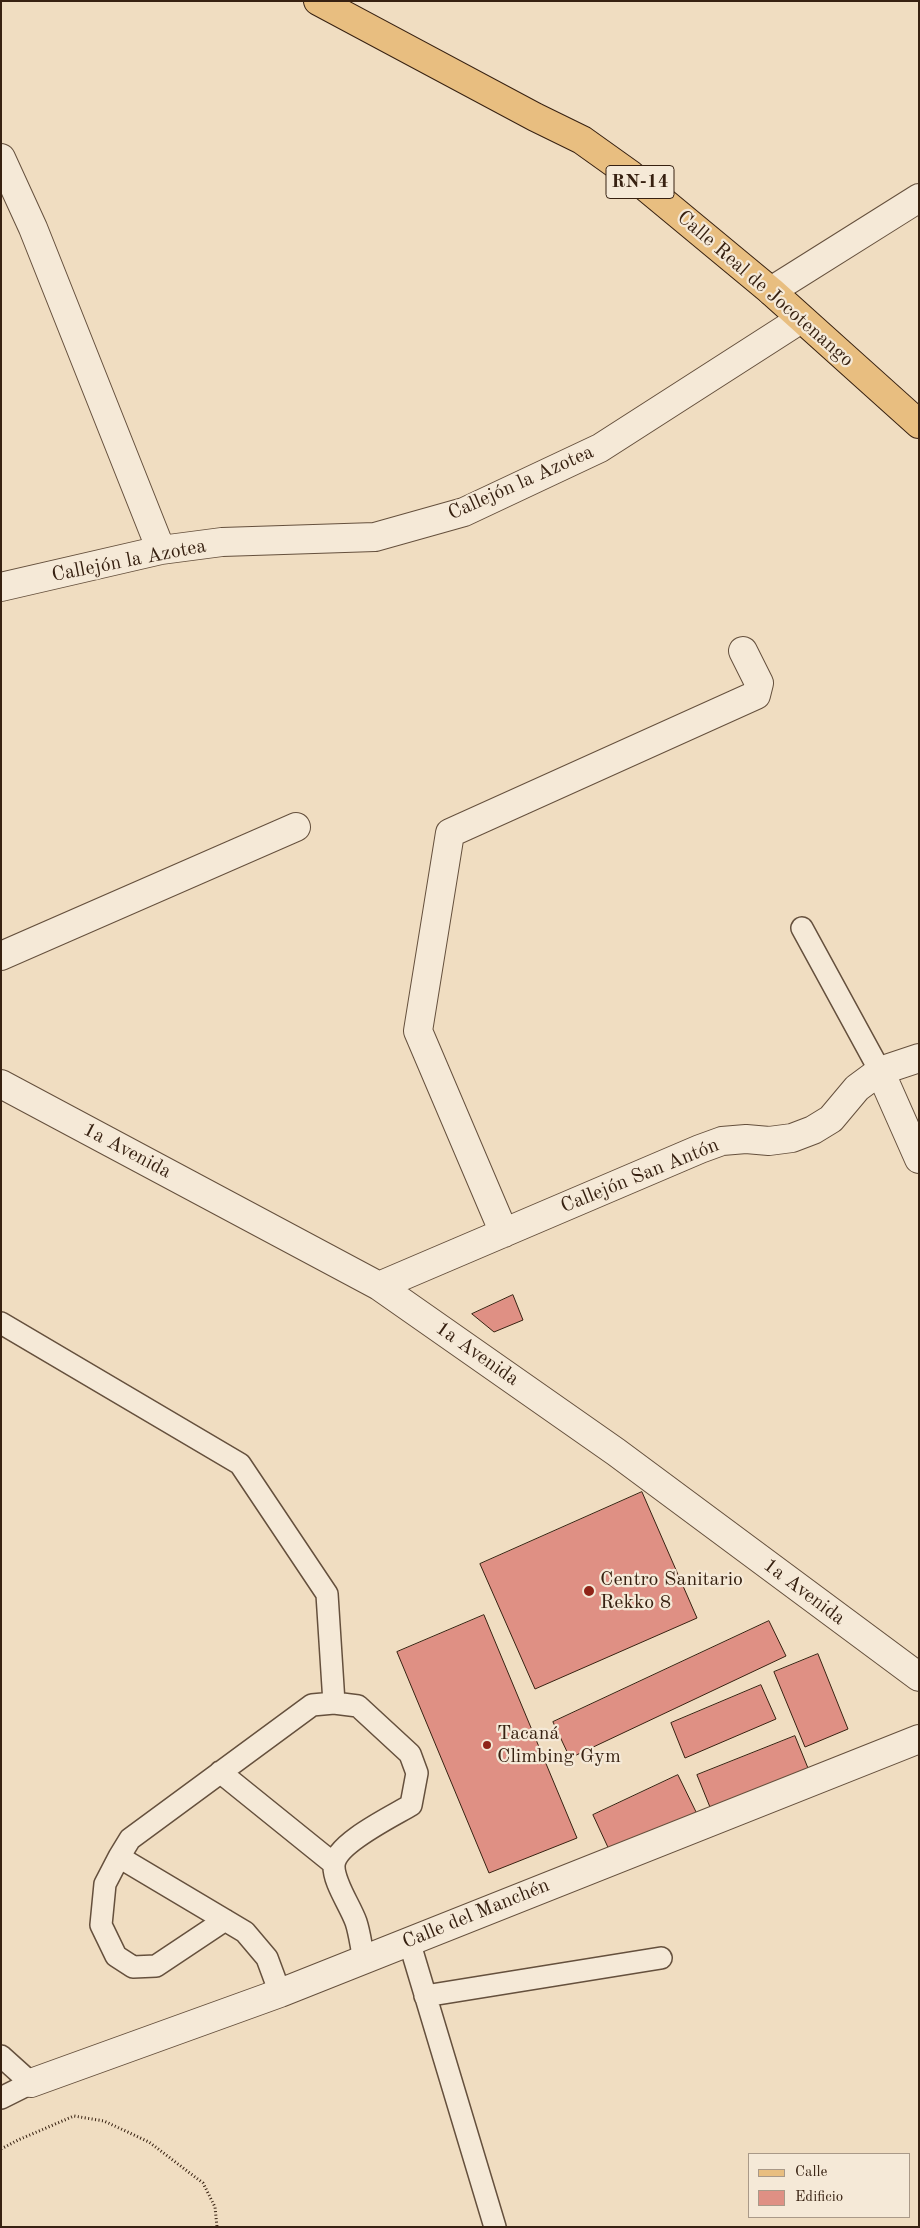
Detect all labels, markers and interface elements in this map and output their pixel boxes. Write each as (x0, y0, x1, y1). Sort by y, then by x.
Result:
road number: RN-14 (606, 166, 674, 198)
street label: Calle Real de Jocotenango (672, 206, 858, 372)
street label: Callejón la Azotea (444, 440, 598, 526)
street label: Callejón la Azotea (50, 534, 208, 588)
street label: 1a Avenida (79, 1118, 175, 1184)
street label: Callejón San Antón (557, 1133, 723, 1219)
street label: 1a Avenida (431, 1317, 523, 1391)
street label: 1a Avenida (758, 1553, 850, 1631)
place label: Centro Sanitario Rekko 8 (600, 1568, 743, 1615)
marker: Centro Sanitario Rekko 8 (582, 1584, 596, 1598)
place label: Tacaná Climbing Gym (497, 1722, 621, 1769)
marker: Tacaná Climbing Gym (481, 1739, 493, 1751)
street label: Calle del Manchén (399, 1874, 553, 1954)
legend (748, 2153, 910, 2218)
text: Calle (795, 2165, 827, 2180)
text: Edificio (795, 2190, 843, 2205)

